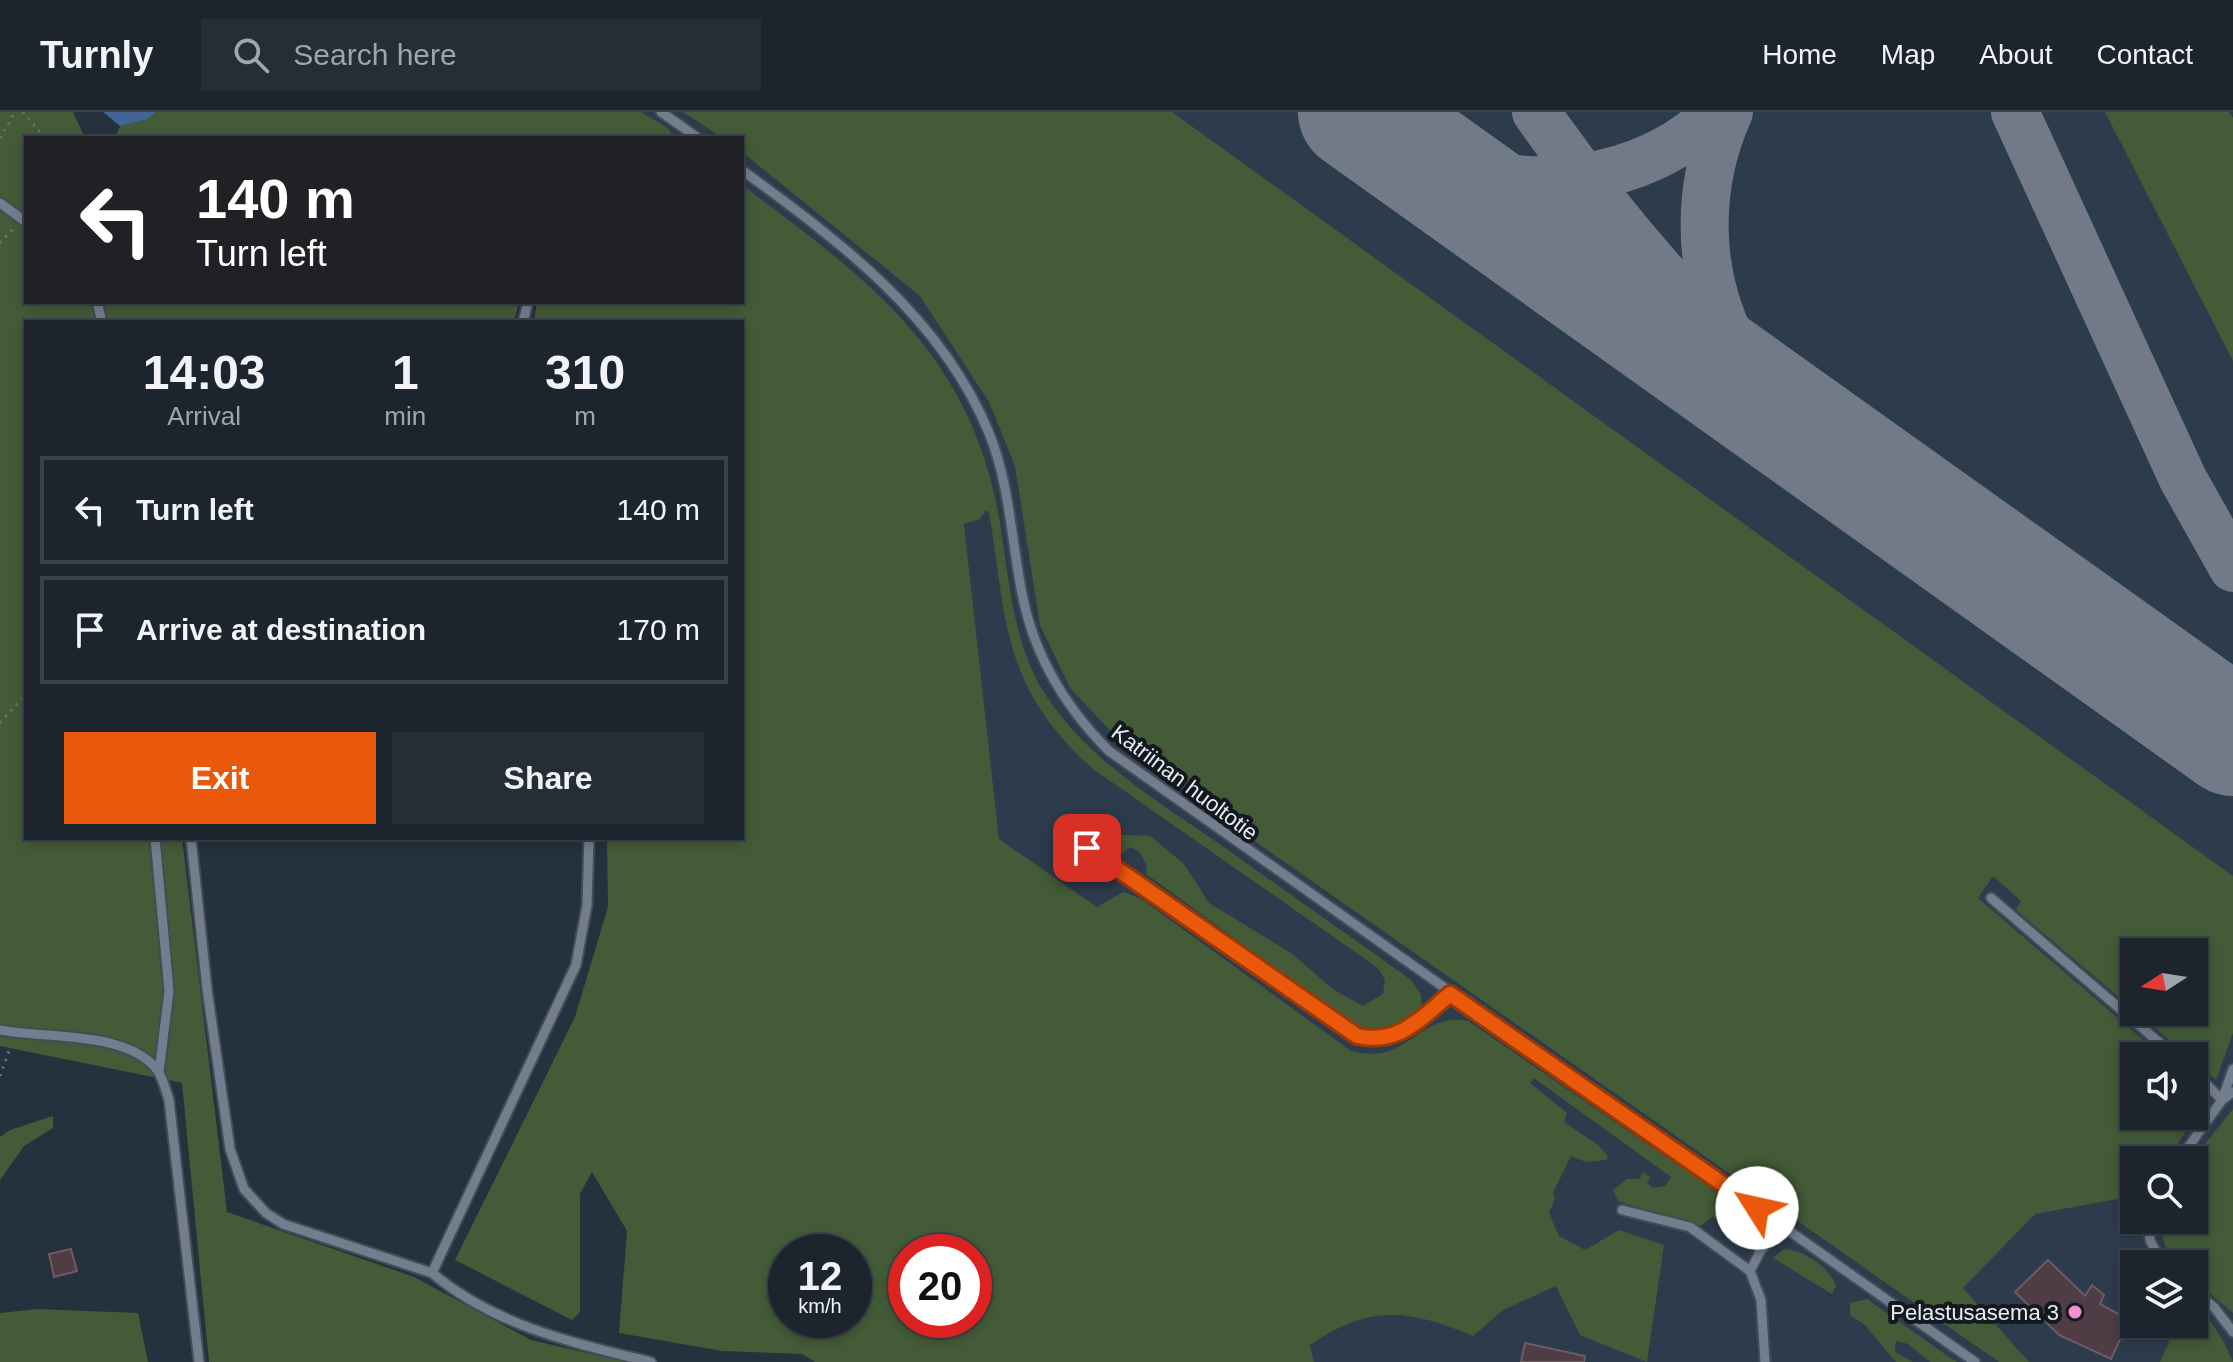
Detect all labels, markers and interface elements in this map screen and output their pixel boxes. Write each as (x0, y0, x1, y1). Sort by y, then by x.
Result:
search box (201, 19, 761, 91)
icon: search (229, 33, 273, 77)
text: Turnly (40, 34, 153, 76)
text: Search here (293, 38, 457, 71)
text: Home (1762, 39, 1837, 70)
text: Map (1881, 39, 1935, 70)
text: About (1979, 39, 2053, 70)
text: Contact (2097, 39, 2193, 70)
text: 140 m (196, 167, 355, 230)
icon: left (64, 168, 168, 272)
text: Turn left (196, 233, 327, 274)
text: 14:03 (143, 346, 266, 399)
text: 1 (392, 346, 419, 399)
text: 310 (545, 346, 625, 399)
text: Arrival (167, 401, 241, 431)
text: min (384, 401, 426, 431)
text: m (574, 401, 596, 431)
icon: left (68, 488, 112, 532)
text: Turn left (136, 493, 254, 526)
text: 140 m (617, 493, 700, 526)
icon: arrive (68, 608, 112, 652)
text: Arrive at destination (136, 613, 426, 646)
text: 170 m (617, 613, 700, 646)
street label: Katriinan huoltotie (1107, 719, 1263, 845)
button: Exit (64, 732, 376, 824)
button: Share (392, 732, 704, 824)
pin (1053, 814, 1121, 882)
icon: arrive (1065, 826, 1109, 870)
north arrow (2120, 938, 2208, 1026)
map controls (2120, 938, 2208, 1338)
button: sound (2120, 1042, 2208, 1130)
button: search (2120, 1146, 2208, 1234)
position arrow (1715, 1166, 1799, 1250)
speed limit sign: 20 (888, 1234, 992, 1338)
button: layers (2120, 1250, 2208, 1338)
text: 12 (798, 1254, 842, 1298)
text: km/h (798, 1295, 842, 1317)
place label: Pelastusasema 3 (1890, 1300, 2059, 1325)
marker: Pelastusasema 3 (2066, 1303, 2084, 1321)

